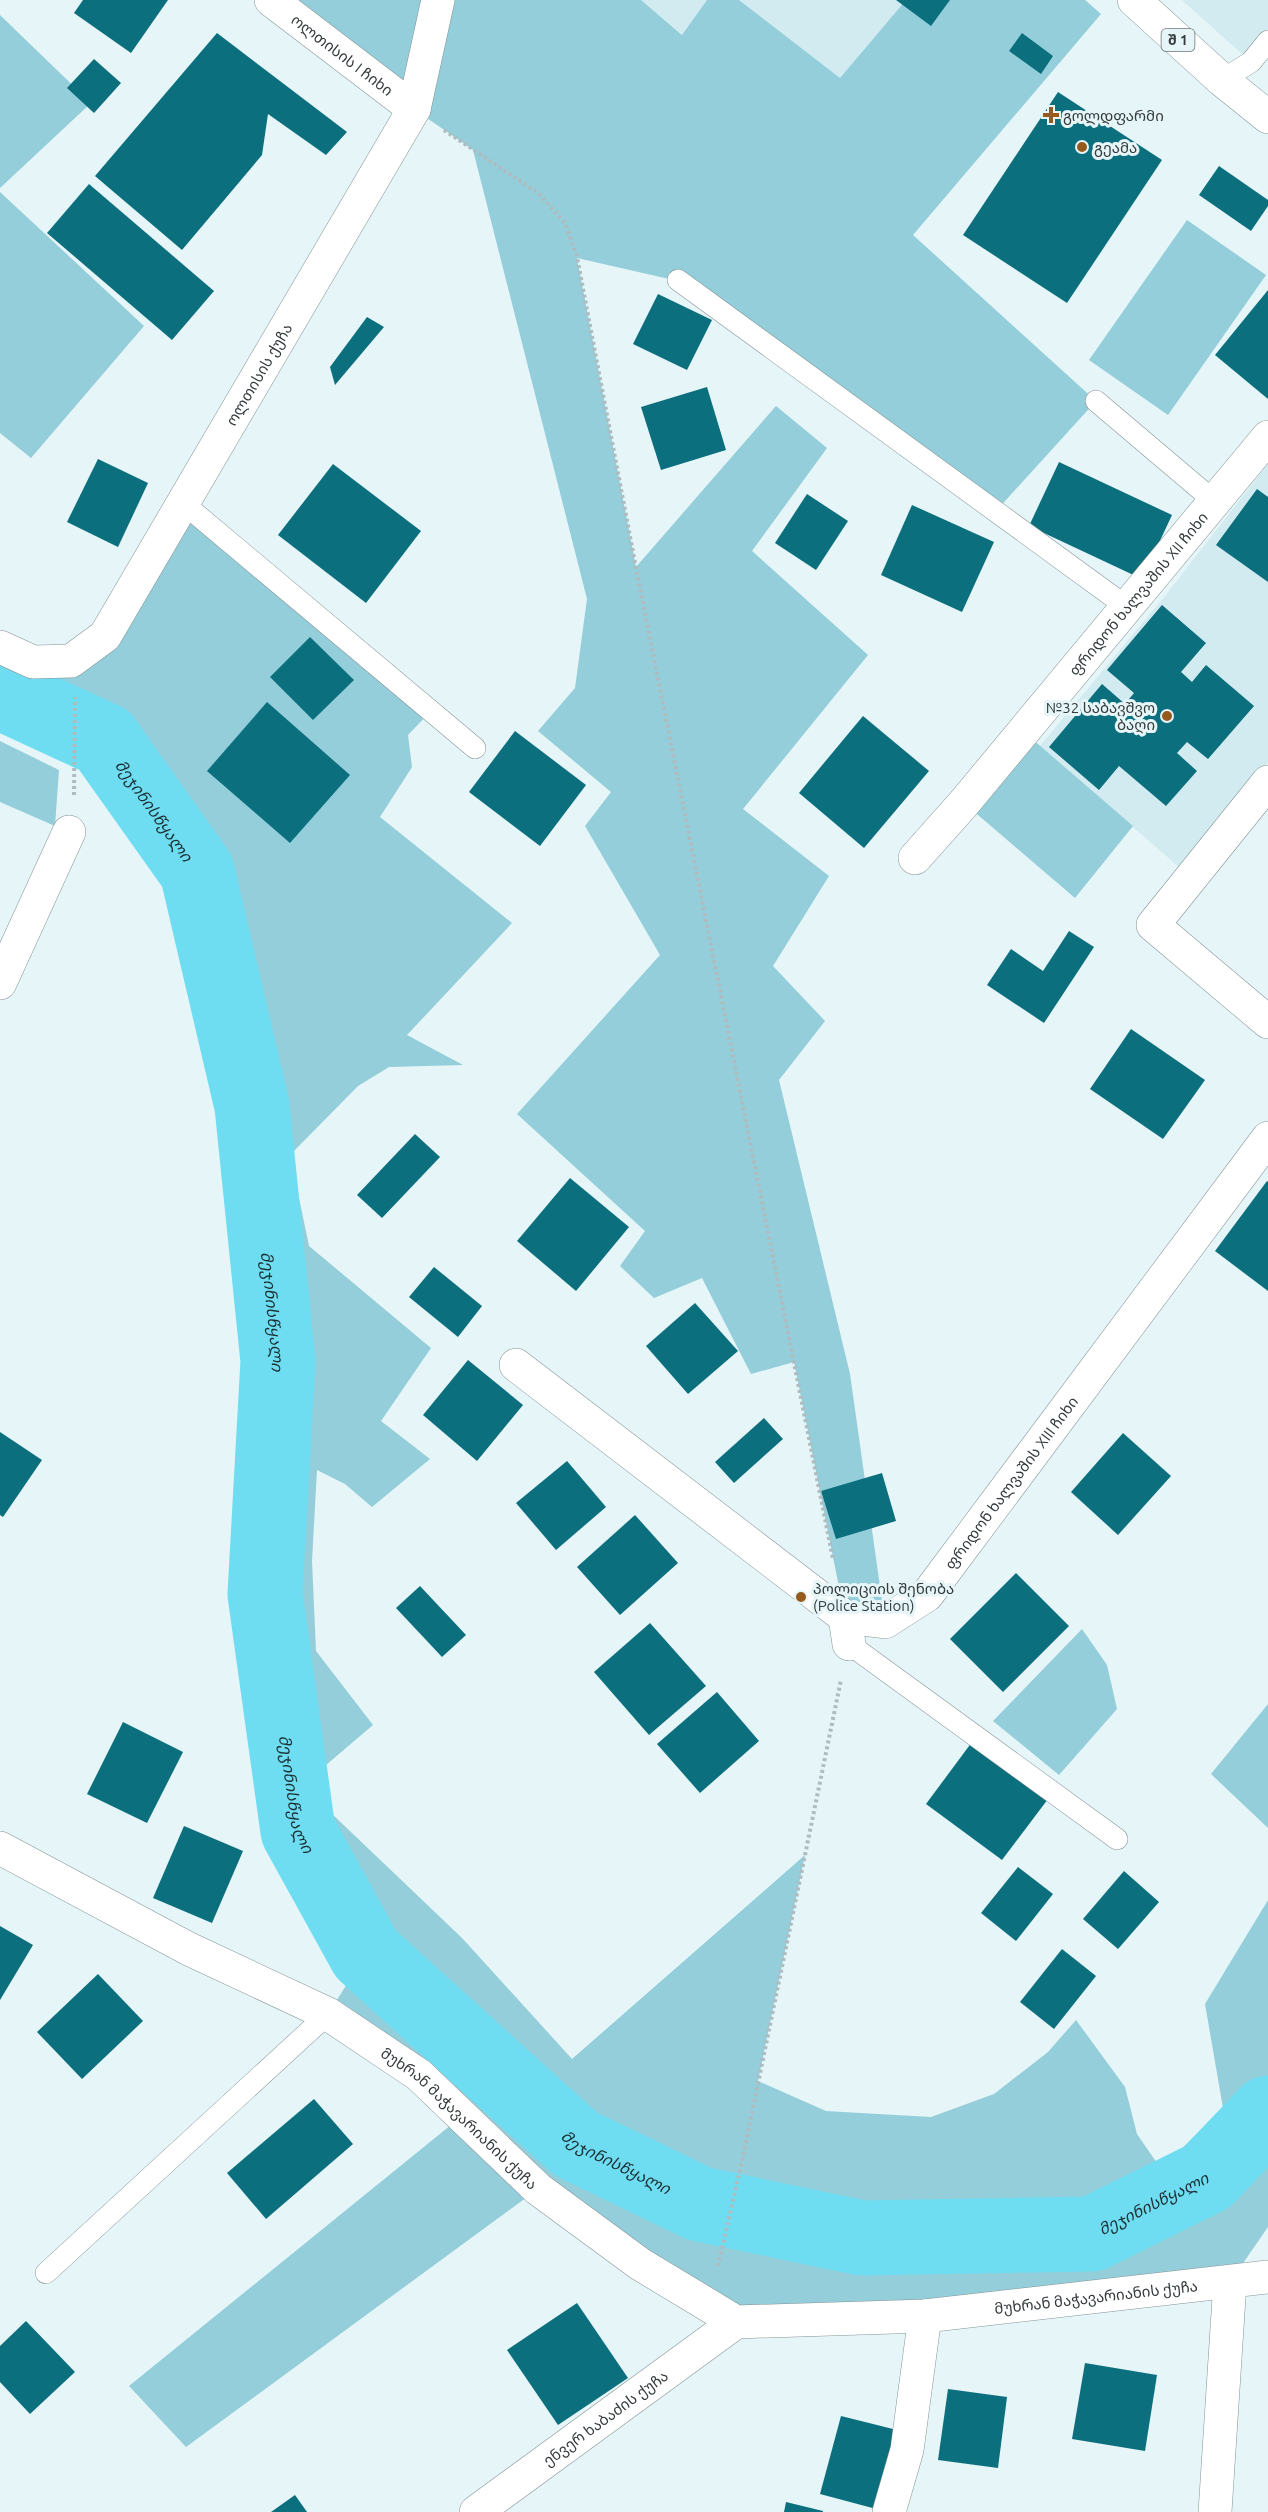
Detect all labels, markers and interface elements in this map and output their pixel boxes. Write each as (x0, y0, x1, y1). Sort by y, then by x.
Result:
street label: ოლთისის I ჩიხი (289, 11, 397, 99)
road number: შ 1 (1162, 29, 1194, 51)
place label: გოლდფარმი (1063, 107, 1164, 125)
marker: გოლდფარმი (1044, 108, 1058, 122)
place label: გეამა (1094, 139, 1137, 157)
marker: გეამა (1075, 140, 1089, 154)
street label: ოლთისის ქუჩა (222, 320, 295, 428)
street label: ფრიდონ ხალვაშის XII ჩიხი (1065, 508, 1211, 679)
place label: №32 საბავშვო ბაღი (1046, 699, 1155, 734)
marker: №32 საბავშვო ბაღი (1160, 709, 1174, 723)
water label: მეჯინისწყალი (112, 756, 197, 865)
water label: მეჯინისწყალი (258, 1251, 287, 1373)
street label: ფრიდონ ხალვაშის XIII ჩიხი (941, 1393, 1081, 1573)
place label: პოლიციის შენობა (Police Station) (813, 1580, 954, 1614)
marker: პოლიციის შენობა (Police Station) (794, 1590, 808, 1604)
water label: მეჯინისწყალი (276, 1734, 318, 1857)
street label: მუხრან მაჭავარიანის ქუჩა (378, 2044, 541, 2192)
water label: მეჯინისწყალი (558, 2126, 674, 2198)
water label: მეჯინისწყალი (1095, 2168, 1212, 2238)
street label: მუხრან მაჭავარიანის ქუჩა (993, 2277, 1199, 2317)
street label: ენვერ ხაბაძის ქუჩა (539, 2366, 671, 2470)

